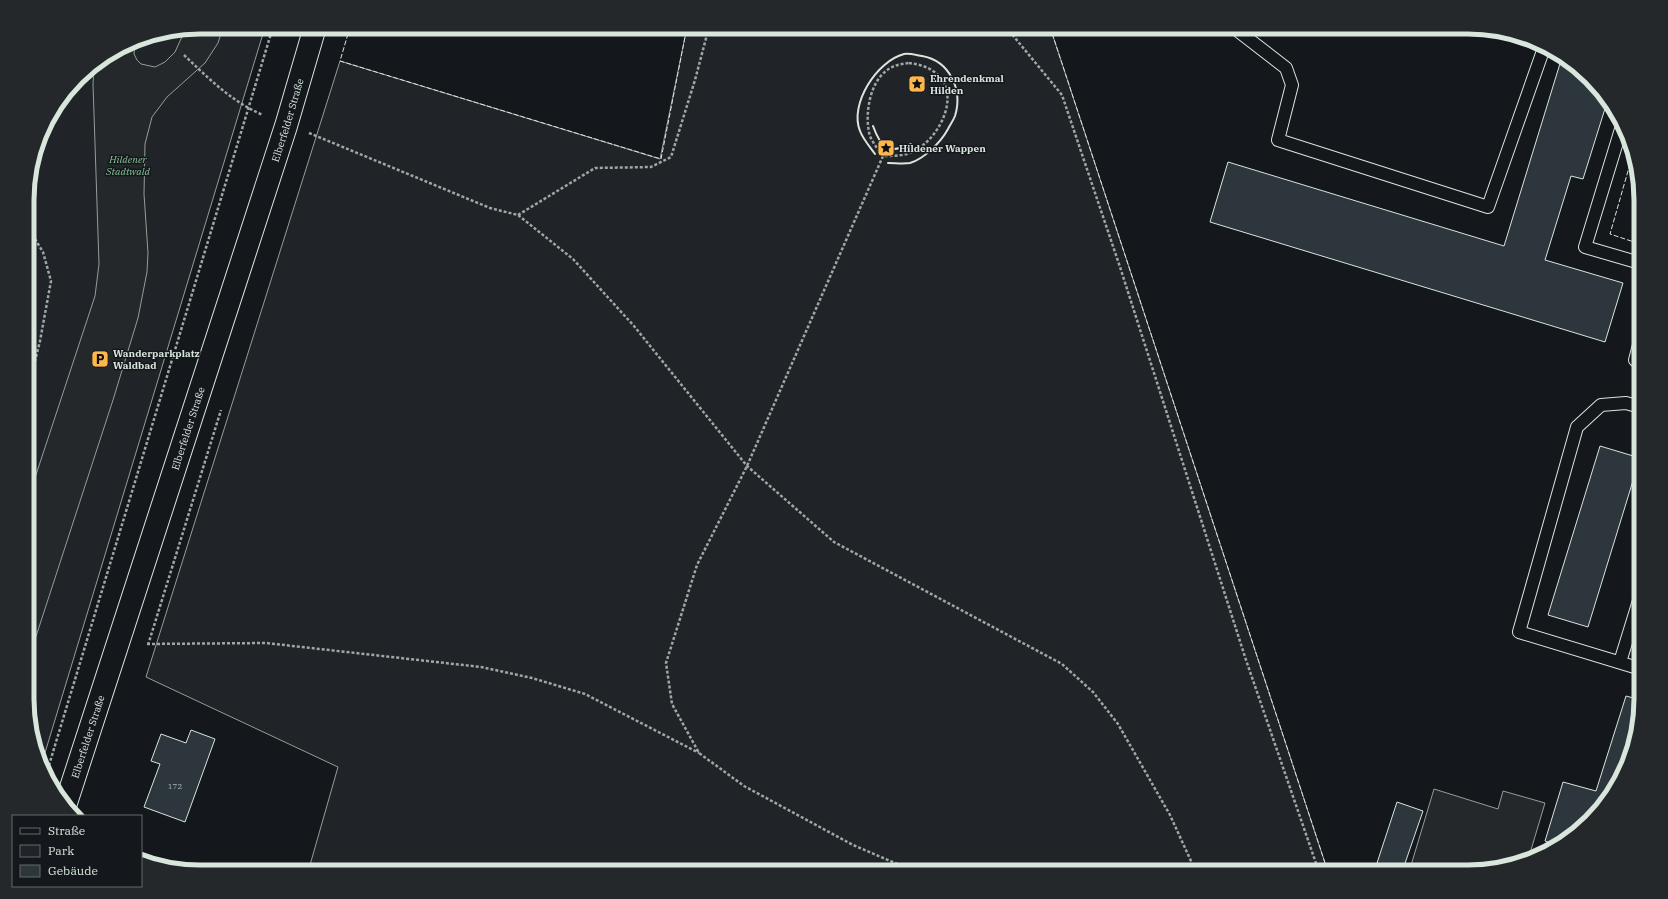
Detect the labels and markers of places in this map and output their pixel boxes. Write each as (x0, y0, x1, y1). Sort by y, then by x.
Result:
place label: Ehrendenkmal Hilden (930, 72, 1004, 97)
place icon: Ehrendenkmal Hilden (907, 74, 927, 94)
place icon: Hildener Wappen (876, 138, 896, 158)
place label: Hildener Wappen (899, 142, 986, 155)
place label: Wanderparkplatz Waldbad (113, 347, 200, 372)
parking icon: Wanderparkplatz Waldbad (90, 349, 110, 369)

